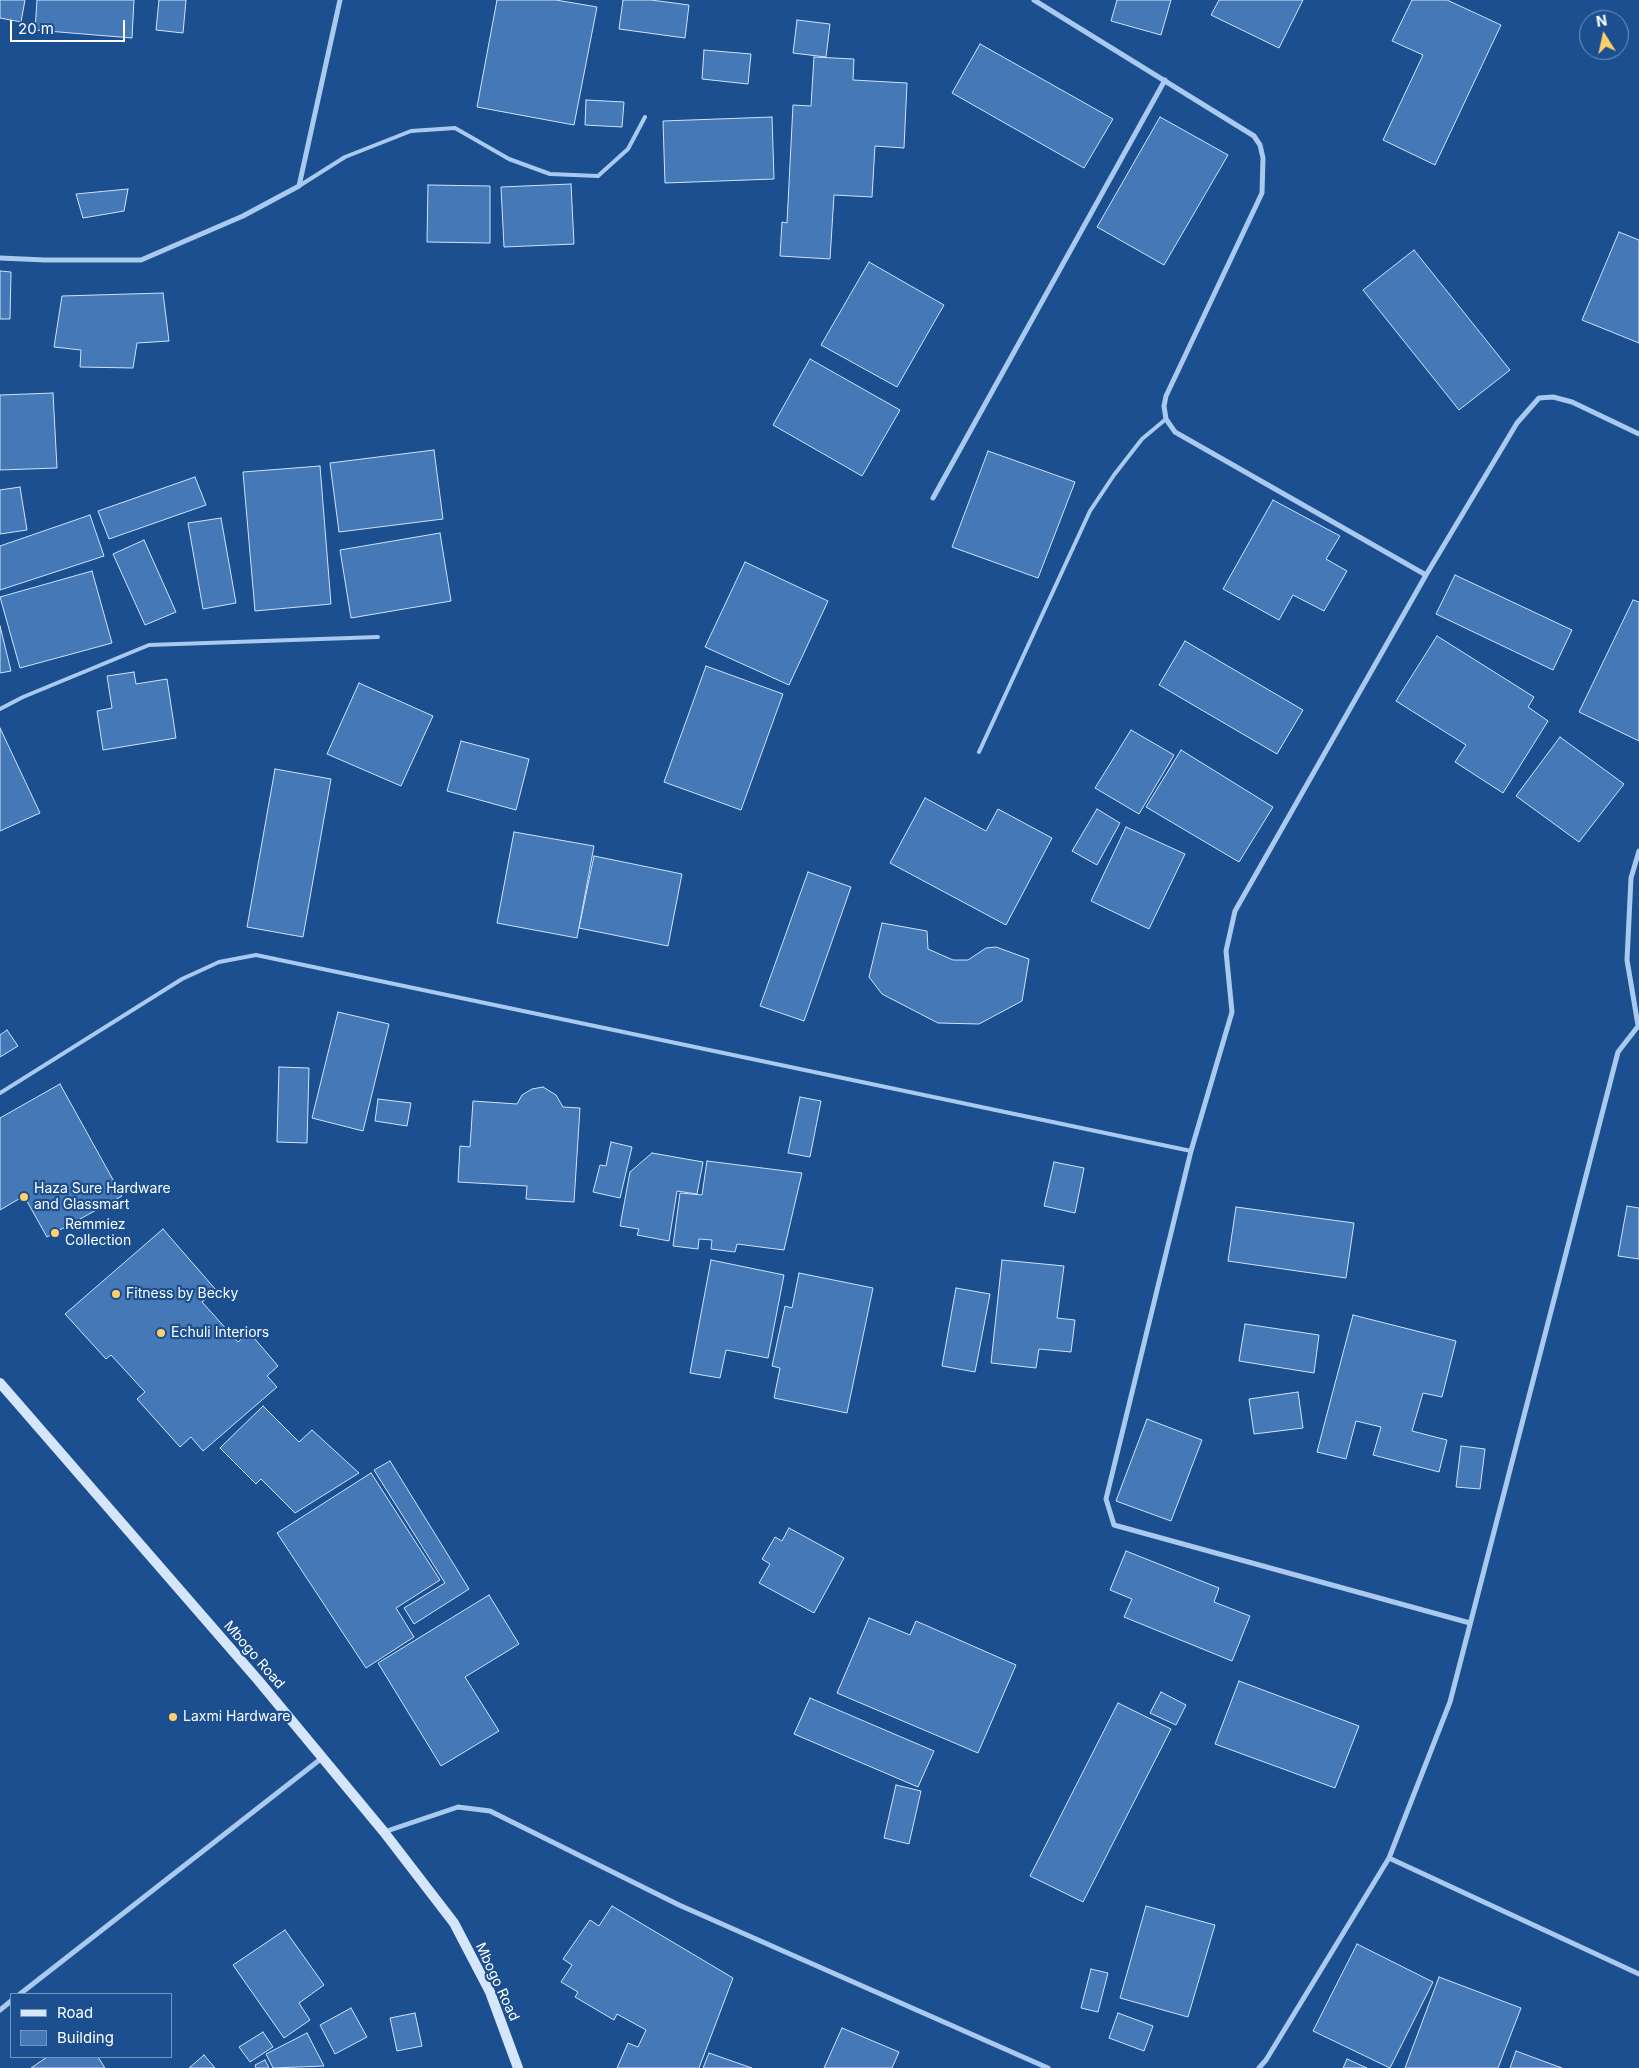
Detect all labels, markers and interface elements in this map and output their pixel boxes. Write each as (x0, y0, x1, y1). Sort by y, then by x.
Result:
scale bar (12, 10, 128, 42)
north arrow (1579, 10, 1629, 60)
text: N (1595, 11, 1608, 30)
text: 20 m (18, 19, 54, 38)
place label: Haza Sure Hardware and Glassmart (34, 1181, 171, 1214)
marker: Haza Sure Hardware and Glassmart (18, 1191, 30, 1203)
place label: Remmiez Collection (65, 1217, 131, 1250)
marker: Remmiez Collection (49, 1227, 61, 1239)
place label: Fitness by Becky (126, 1286, 238, 1302)
marker: Fitness by Becky (110, 1288, 122, 1300)
place label: Echuli Interiors (171, 1325, 269, 1341)
marker: Echuli Interiors (155, 1327, 167, 1339)
street label: Mbogo Road (220, 1618, 288, 1692)
place label: Laxmi Hardware (183, 1709, 290, 1725)
marker: Laxmi Hardware (167, 1711, 179, 1723)
street label: Mbogo Road (472, 1940, 522, 2024)
legend (10, 1993, 172, 2058)
text: Road (57, 2003, 93, 2022)
text: Building (57, 2028, 114, 2047)

